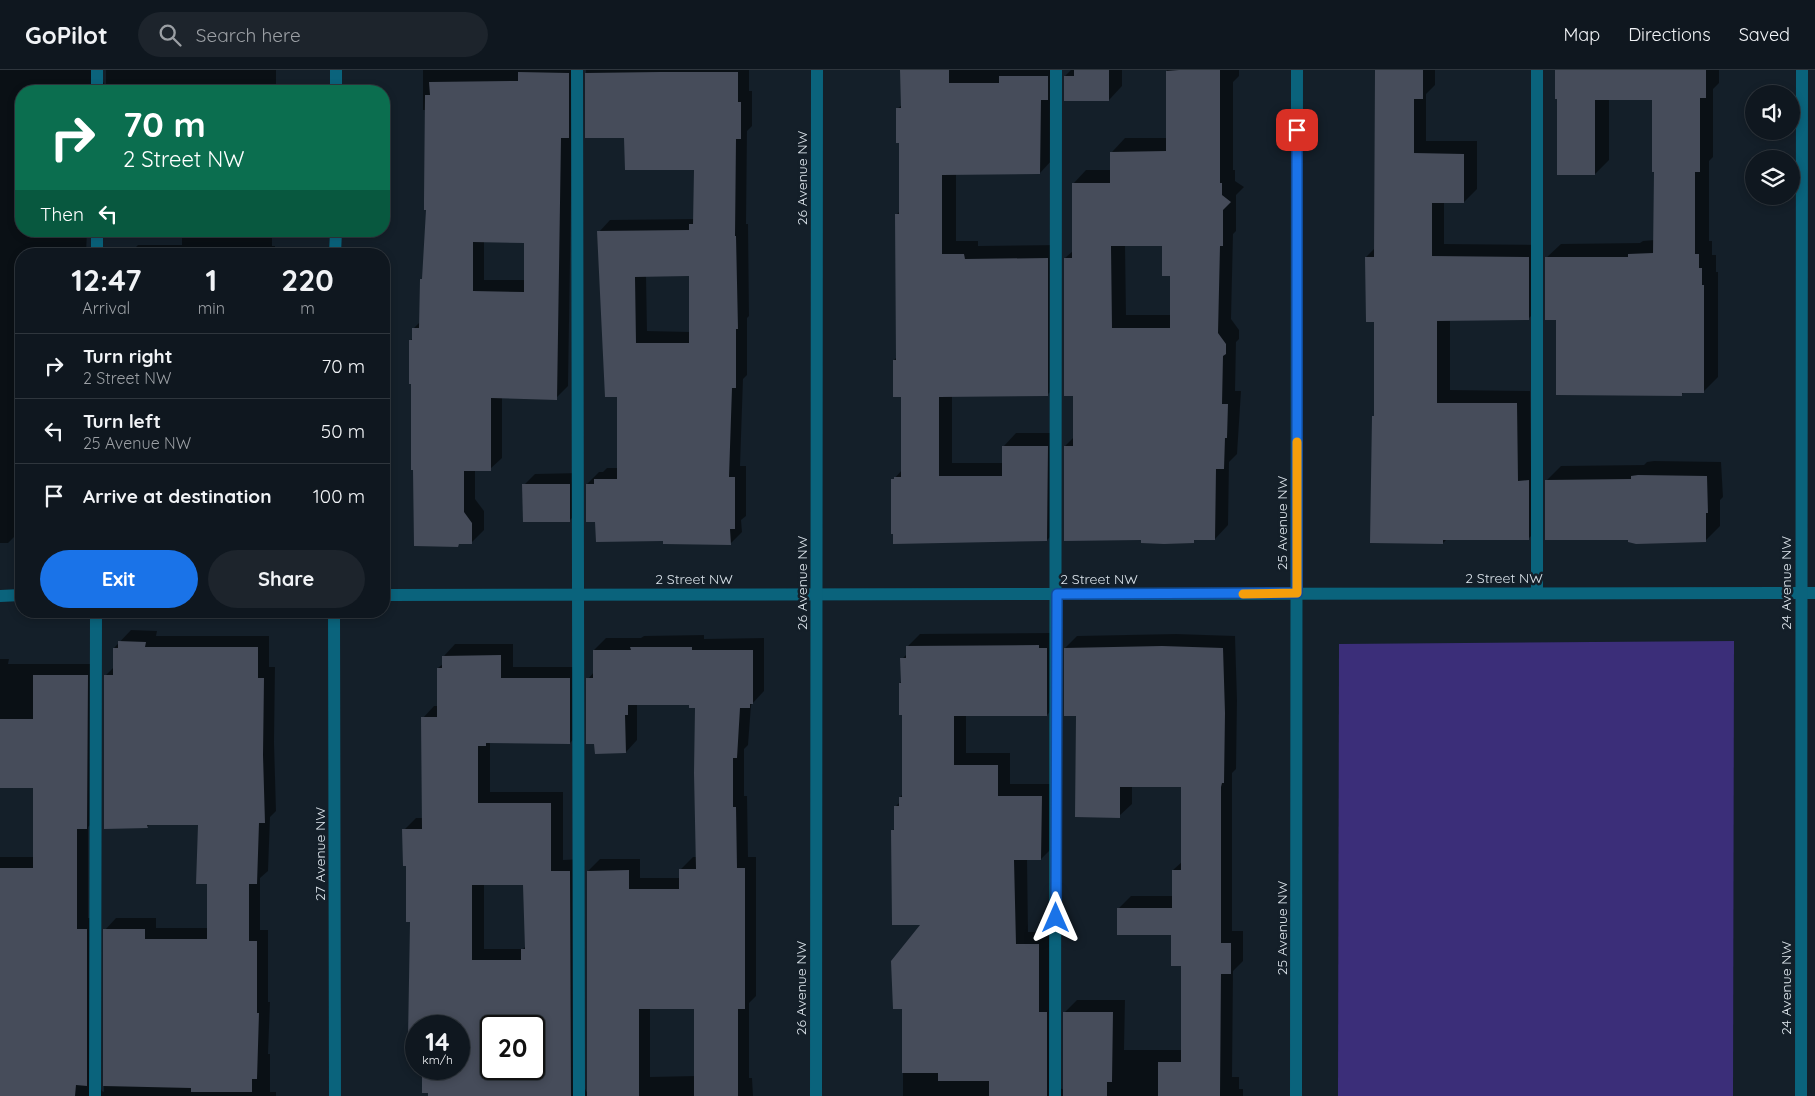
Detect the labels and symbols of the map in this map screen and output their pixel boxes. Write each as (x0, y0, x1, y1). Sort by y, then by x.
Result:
pin (1276, 109, 1318, 151)
street label: 26 Avenue NW (793, 130, 811, 225)
street label: 25 Avenue NW (1273, 475, 1291, 570)
street label: 26 Avenue NW (793, 535, 811, 630)
street label: 24 Avenue NW (1777, 535, 1795, 630)
street label: 2 Street NW (1465, 569, 1543, 587)
street label: 2 Street NW (655, 570, 733, 588)
street label: 2 Street NW (1060, 570, 1138, 588)
street label: 27 Avenue NW (311, 807, 329, 901)
street label: 25 Avenue NW (1273, 880, 1291, 975)
position arrow (1029, 891, 1081, 943)
street label: 26 Avenue NW (792, 940, 810, 1035)
street label: 24 Avenue NW (1777, 940, 1795, 1035)
speed limit sign: 20 (480, 1015, 545, 1080)

